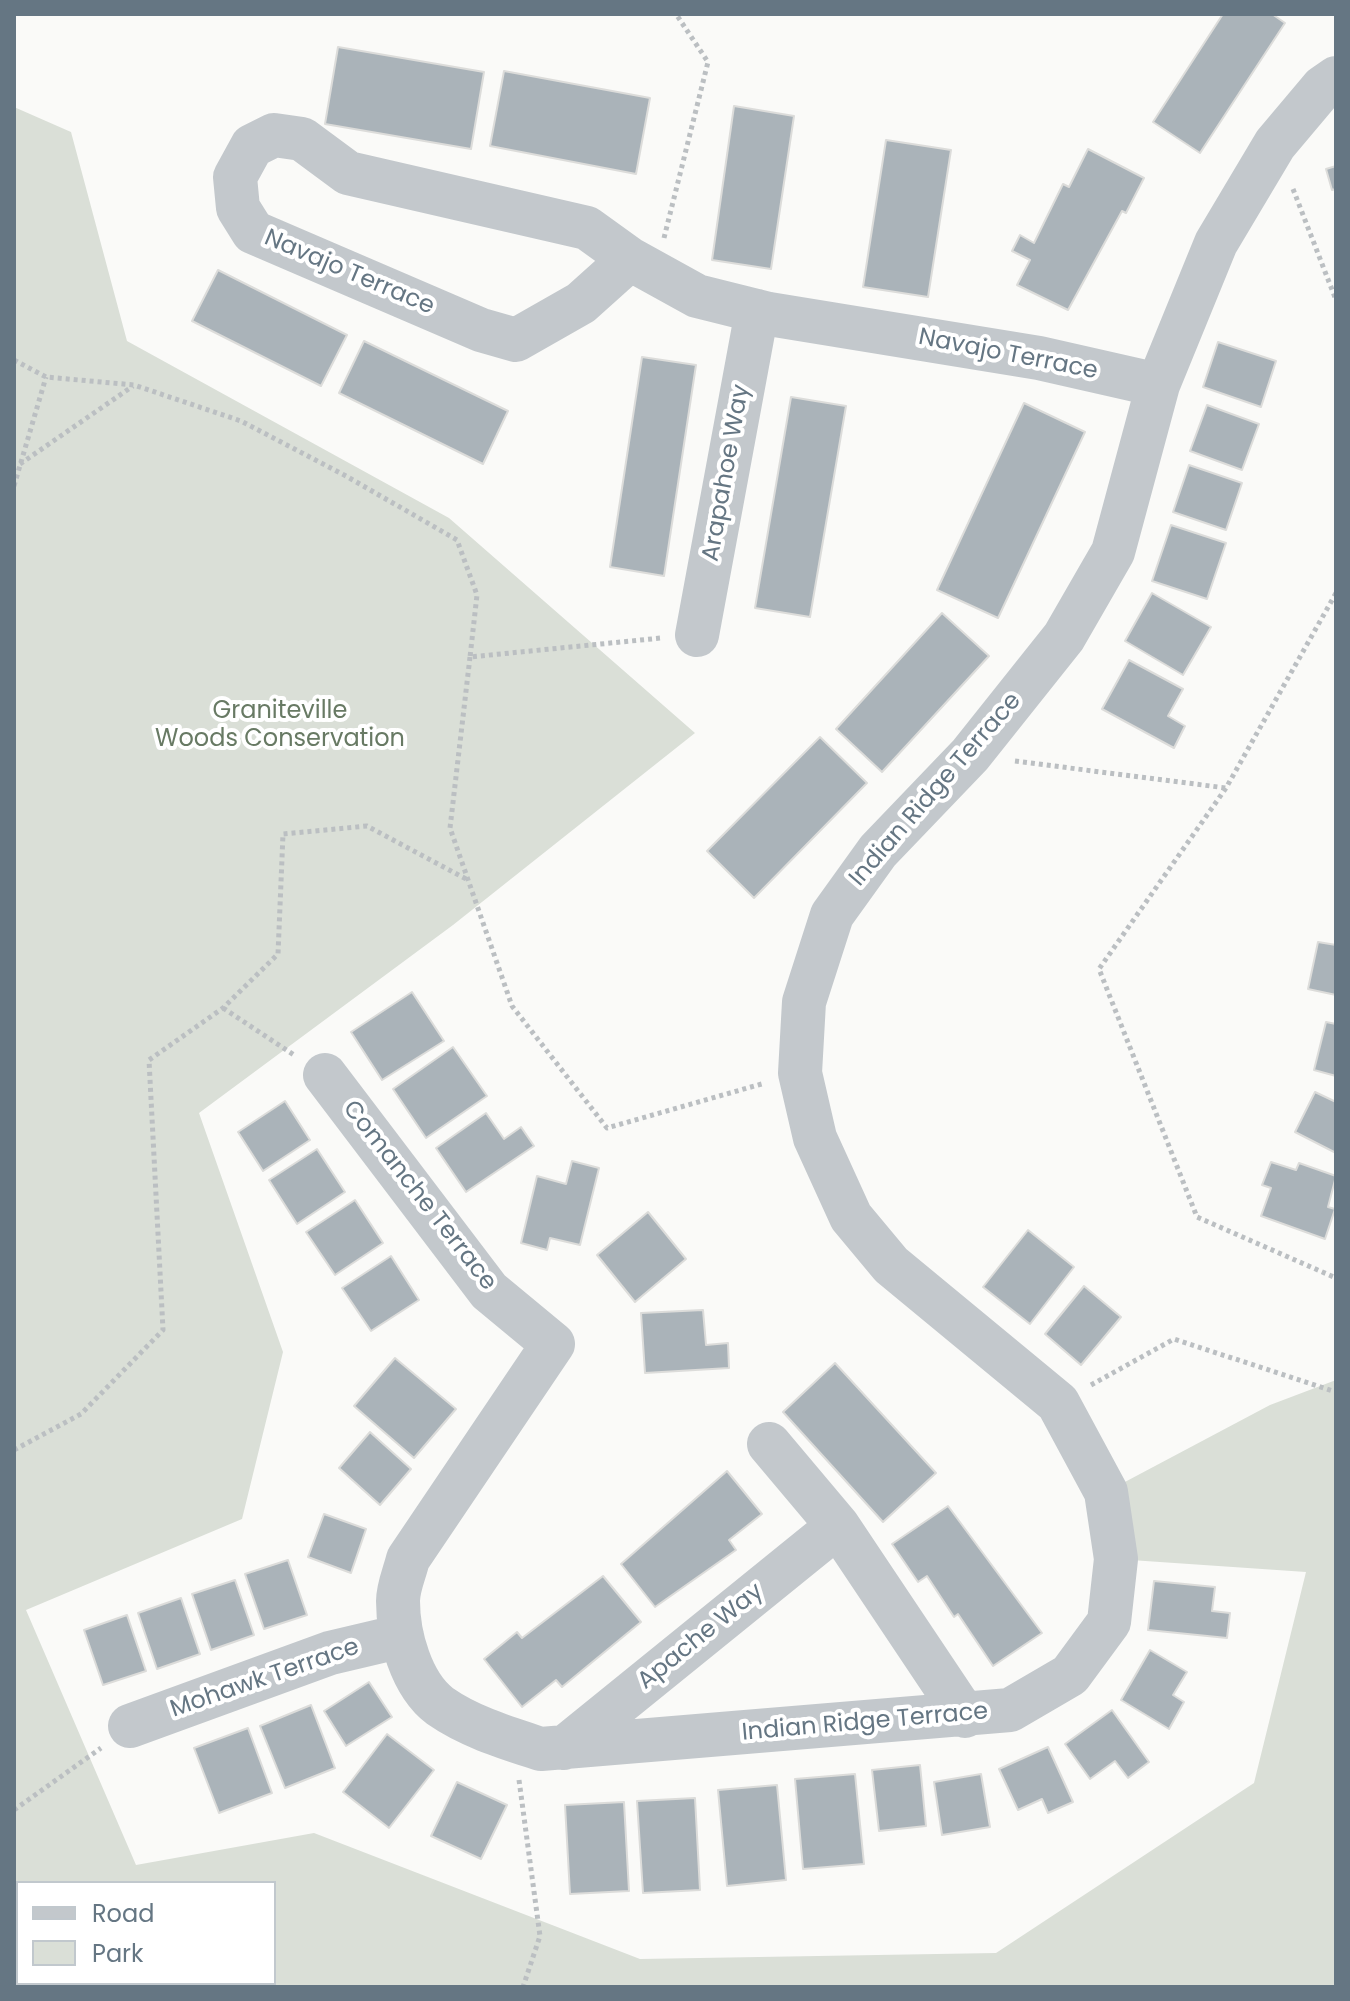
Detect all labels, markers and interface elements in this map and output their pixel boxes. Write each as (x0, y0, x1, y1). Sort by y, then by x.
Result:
street label: Navajo Terrace (260, 224, 438, 322)
street label: Navajo Terrace (916, 324, 1100, 386)
street label: Arapahoe Way (697, 382, 757, 564)
street label: Indian Ridge Terrace (844, 687, 1028, 893)
park label: Graniteville Woods Conservation (155, 698, 405, 754)
street label: Comanche Terrace (336, 1095, 502, 1297)
street label: Apache Way (632, 1578, 770, 1696)
street label: Mohawk Terrace (167, 1633, 363, 1725)
street label: Indian Ridge Terrace (741, 1698, 989, 1748)
legend (16, 1881, 276, 1985)
text: Road (92, 1897, 154, 1930)
text: Park (92, 1937, 143, 1970)

